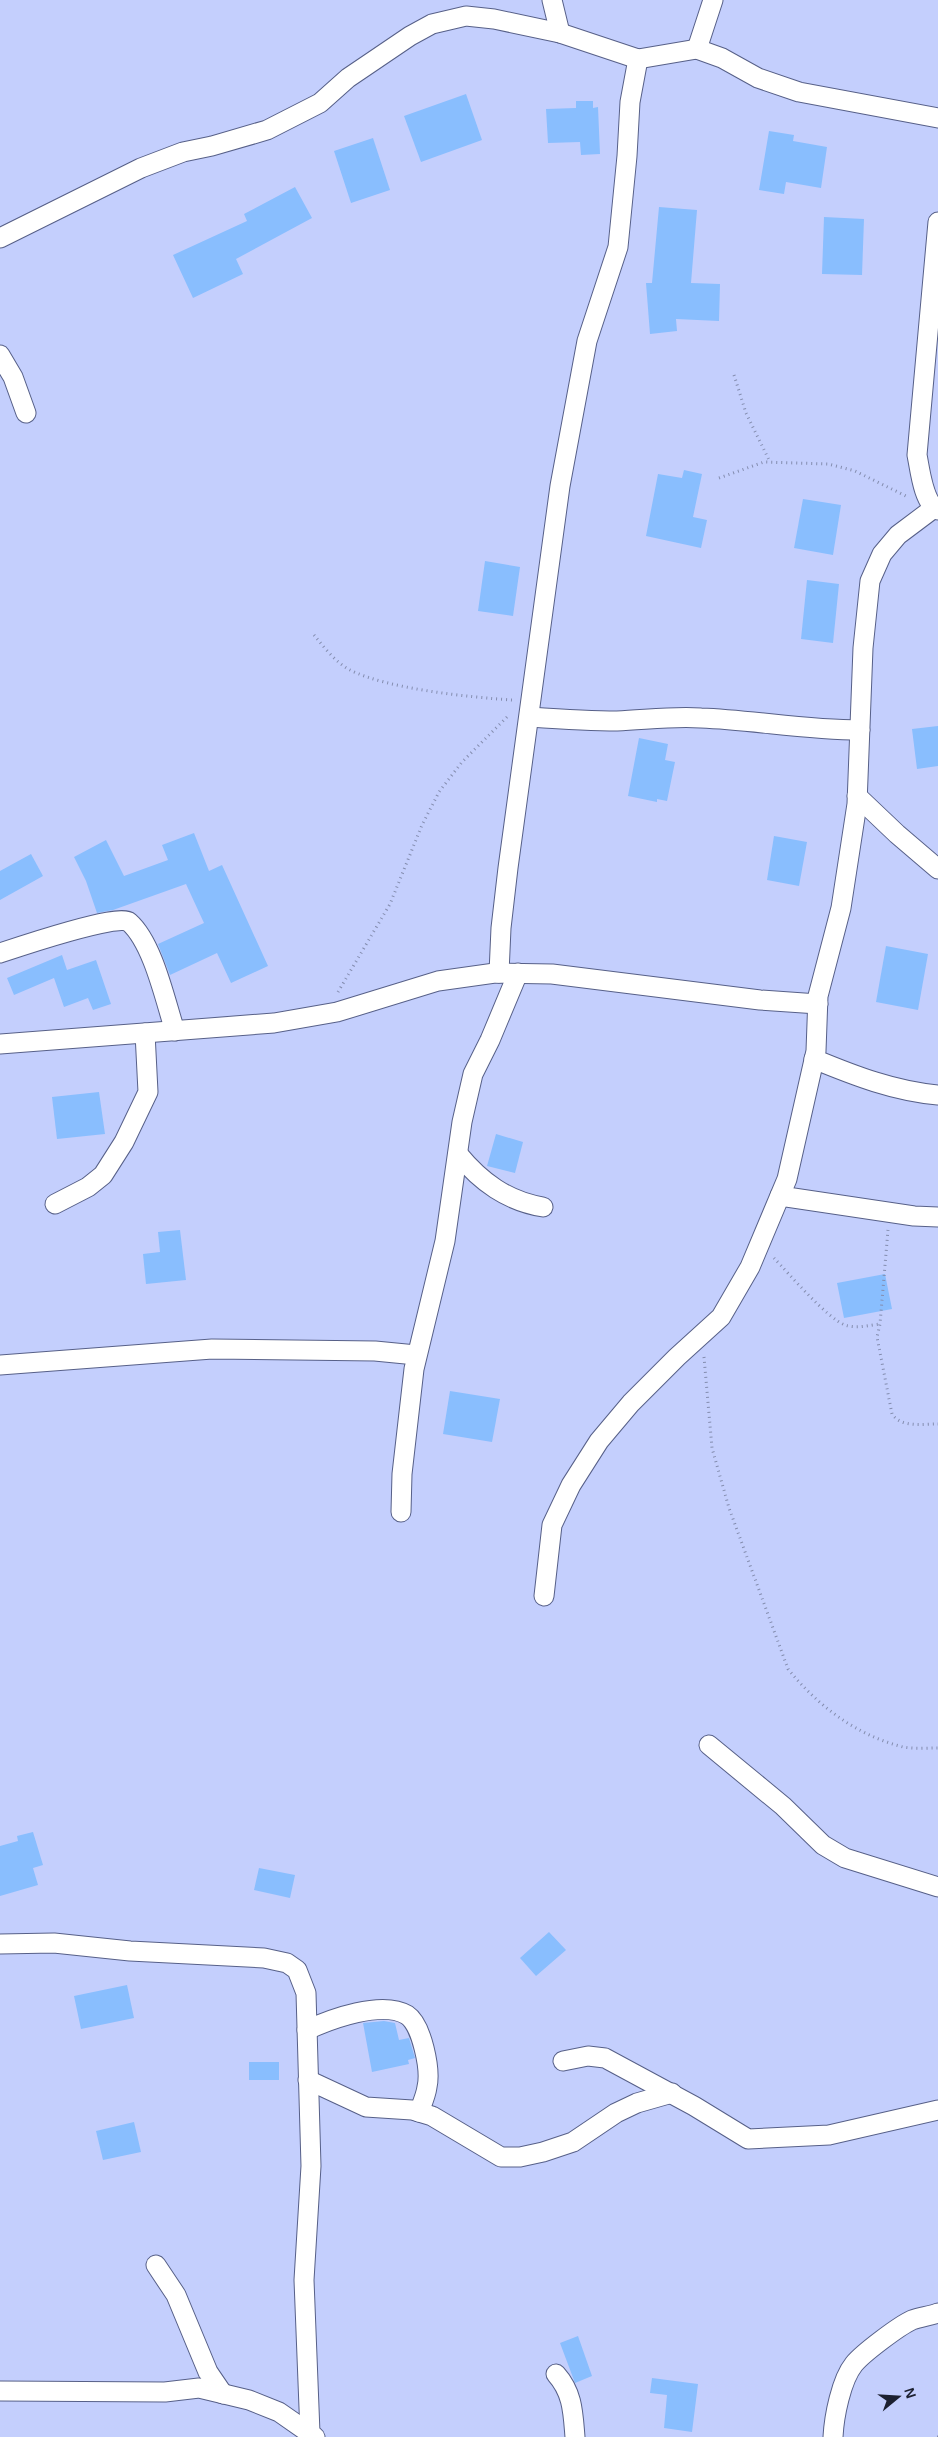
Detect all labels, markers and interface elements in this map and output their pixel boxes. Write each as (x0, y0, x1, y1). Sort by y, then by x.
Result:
north arrow (873, 2372, 923, 2422)
text: N (901, 2386, 920, 2400)

